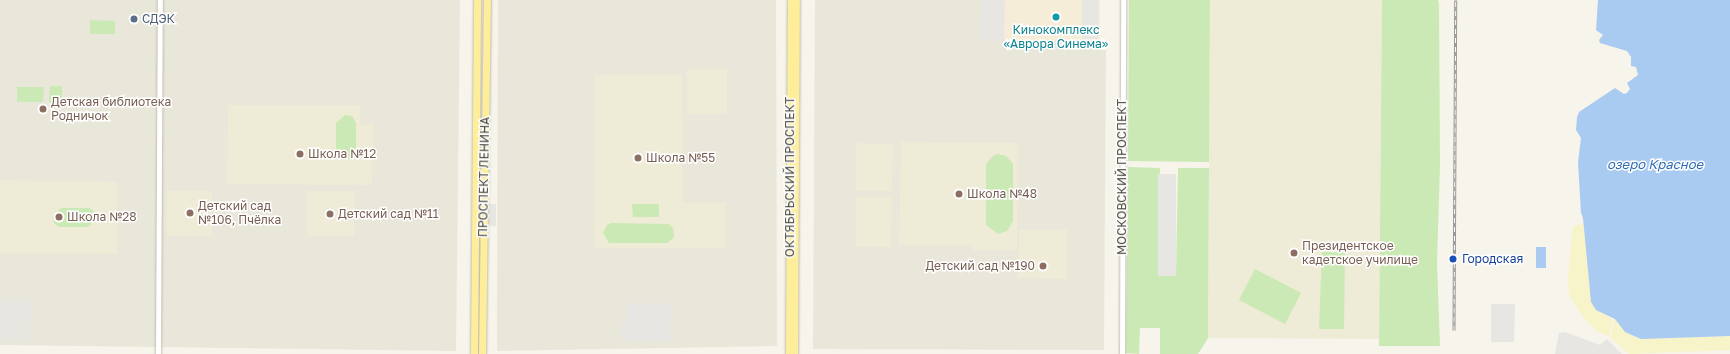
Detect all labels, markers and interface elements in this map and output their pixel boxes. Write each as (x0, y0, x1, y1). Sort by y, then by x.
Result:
place label: СДЭК (142, 12, 175, 26)
marker: Кинокомплекс «Аврора Синема» (1051, 12, 1061, 22)
marker: СДЭК (129, 14, 139, 24)
place label: Кинокомплекс «Аврора Синема» (1004, 23, 1108, 51)
place label: Детская библиотека Родничок (51, 95, 171, 123)
street label: ОКТЯБРЬСКИЙ ПРОСПЕКТ (783, 97, 797, 257)
street label: МОСКОВСКИЙ ПРОСПЕКТ (1115, 99, 1129, 255)
marker: Детская библиотека Родничок (38, 104, 48, 114)
street label: ПРОСПЕКТ ЛЕНИНА (476, 117, 492, 237)
place label: Школа №12 (308, 147, 376, 161)
marker: Школа №12 (295, 149, 305, 159)
place label: Школа №55 (646, 151, 715, 165)
marker: Школа №55 (633, 153, 643, 163)
water label: озеро Красное (1607, 156, 1703, 172)
place label: Школа №48 (967, 187, 1037, 201)
marker: Школа №48 (954, 189, 964, 199)
place label: Детский сад №106, Пчёлка (198, 199, 281, 227)
place label: Детский сад №11 (338, 207, 439, 221)
marker: Детский сад №106, Пчёлка (185, 208, 195, 218)
marker: Детский сад №11 (325, 209, 335, 219)
place label: Школа №28 (67, 210, 137, 224)
marker: Школа №28 (54, 212, 64, 222)
place label: Президентское кадетское училище (1302, 239, 1418, 267)
marker: Президентское кадетское училище (1289, 248, 1299, 258)
place label: Городская (1462, 252, 1523, 266)
marker: Городская (1447, 253, 1459, 265)
place label: Детский сад №190 (925, 259, 1035, 273)
marker: Детский сад №190 (1038, 261, 1048, 271)

